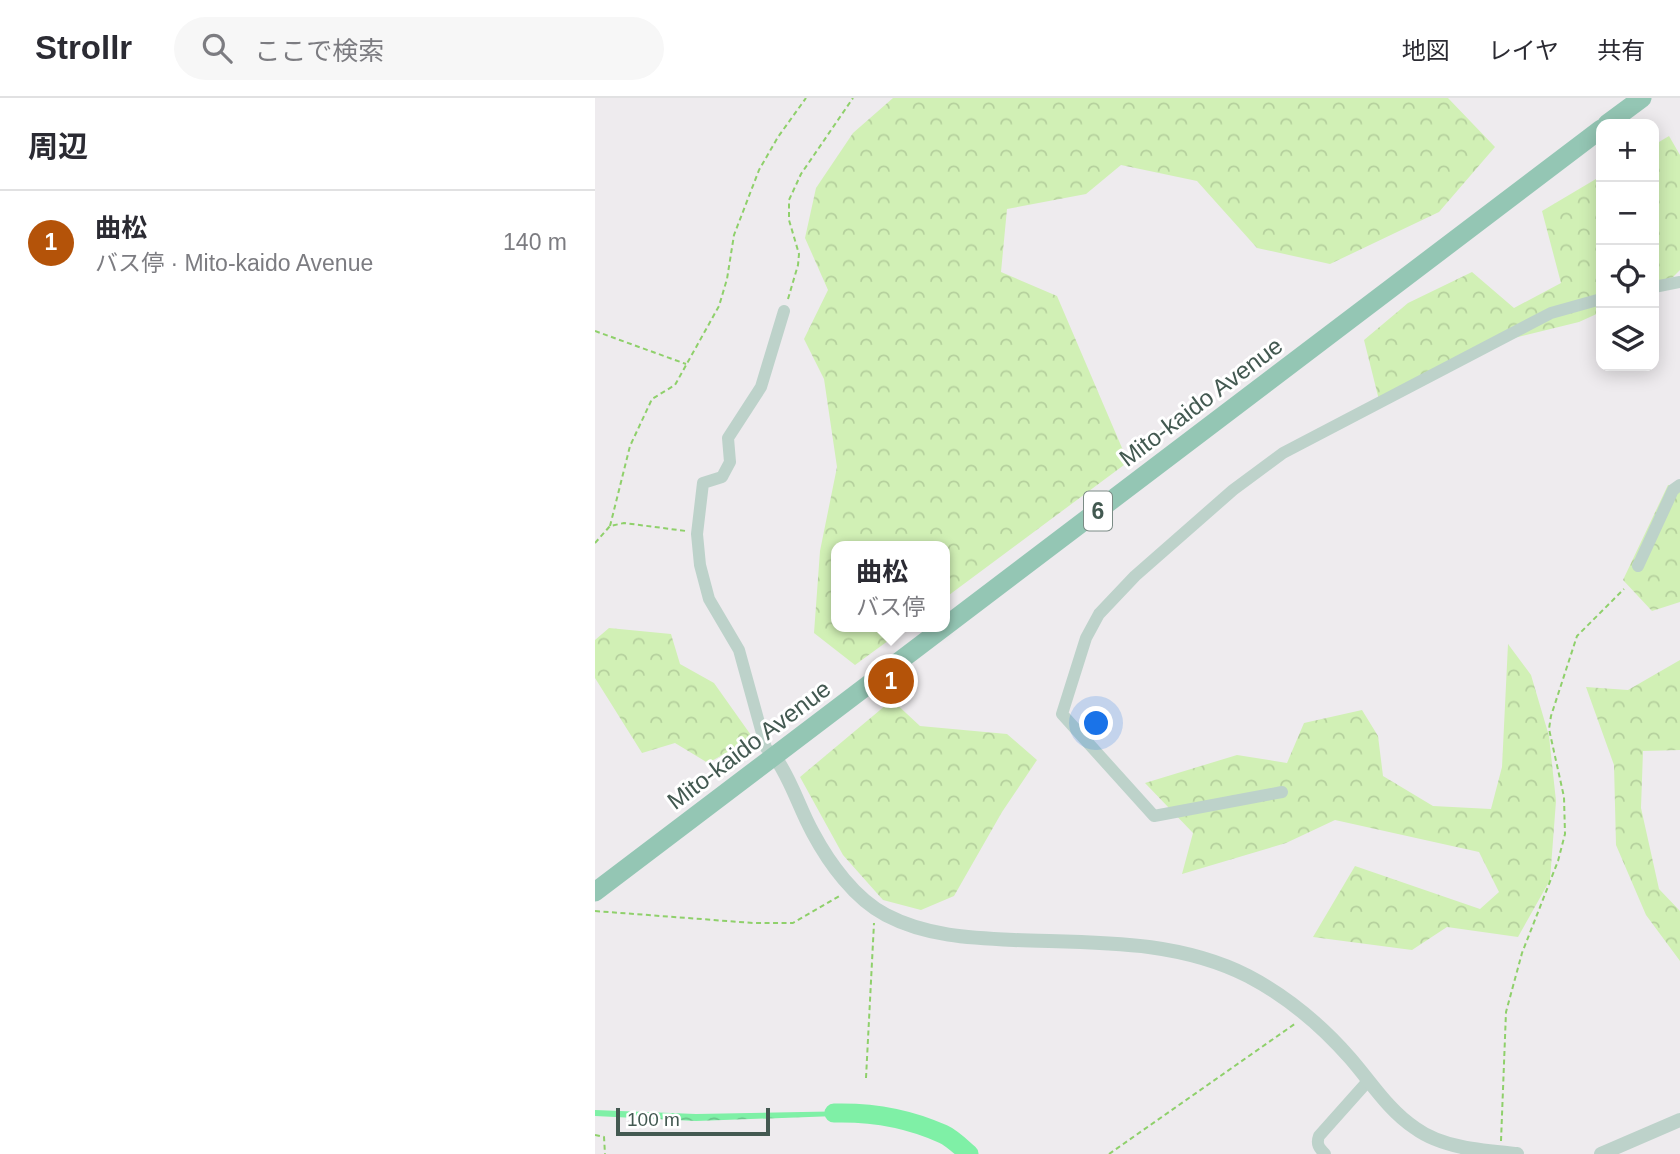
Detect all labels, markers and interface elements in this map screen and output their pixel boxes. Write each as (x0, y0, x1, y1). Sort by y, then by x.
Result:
search box (174, 17, 664, 80)
text: Strollr (35, 29, 132, 66)
icon: search (198, 29, 236, 67)
text: ここで検索 (254, 36, 384, 66)
text: 地図 (1402, 37, 1450, 64)
text: レイヤ (1488, 37, 1559, 64)
text: 共有 (1597, 37, 1645, 64)
map controls (1596, 119, 1659, 371)
button: + (1596, 119, 1659, 182)
text: 周辺 (28, 130, 88, 163)
button: − (1596, 182, 1659, 245)
text: 曲松 (95, 213, 147, 243)
text: 1 (45, 229, 57, 255)
text: 140 m (503, 229, 567, 255)
button: locate (1596, 245, 1659, 308)
text: バス停 · Mito-kaido Avenue (95, 250, 373, 276)
button: layers (1596, 308, 1659, 371)
street label: Mito-kaido Avenue (1114, 332, 1287, 472)
road number: 6 (1084, 492, 1112, 530)
popup (831, 541, 950, 632)
text: 曲松 (856, 557, 908, 587)
text: バス停 (856, 594, 925, 620)
pin: 1 (868, 655, 914, 707)
street label: Mito-kaido Avenue (662, 675, 835, 815)
your location (1079, 706, 1113, 740)
scale bar (616, 1105, 770, 1137)
text: 100 m (627, 1109, 680, 1130)

